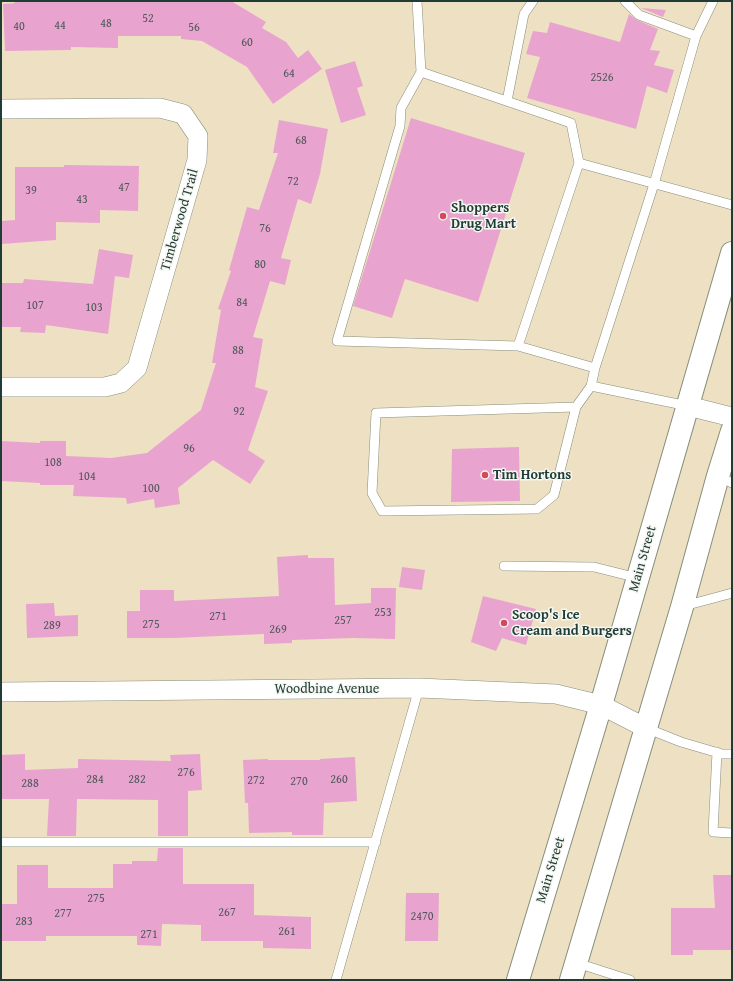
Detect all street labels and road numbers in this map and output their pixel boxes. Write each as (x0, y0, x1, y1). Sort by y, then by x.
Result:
street label: Timberwood Trail (157, 167, 203, 273)
street label: Main Street (626, 524, 660, 594)
street label: Woodbine Avenue (275, 681, 379, 697)
street label: Main Street (533, 835, 569, 905)

